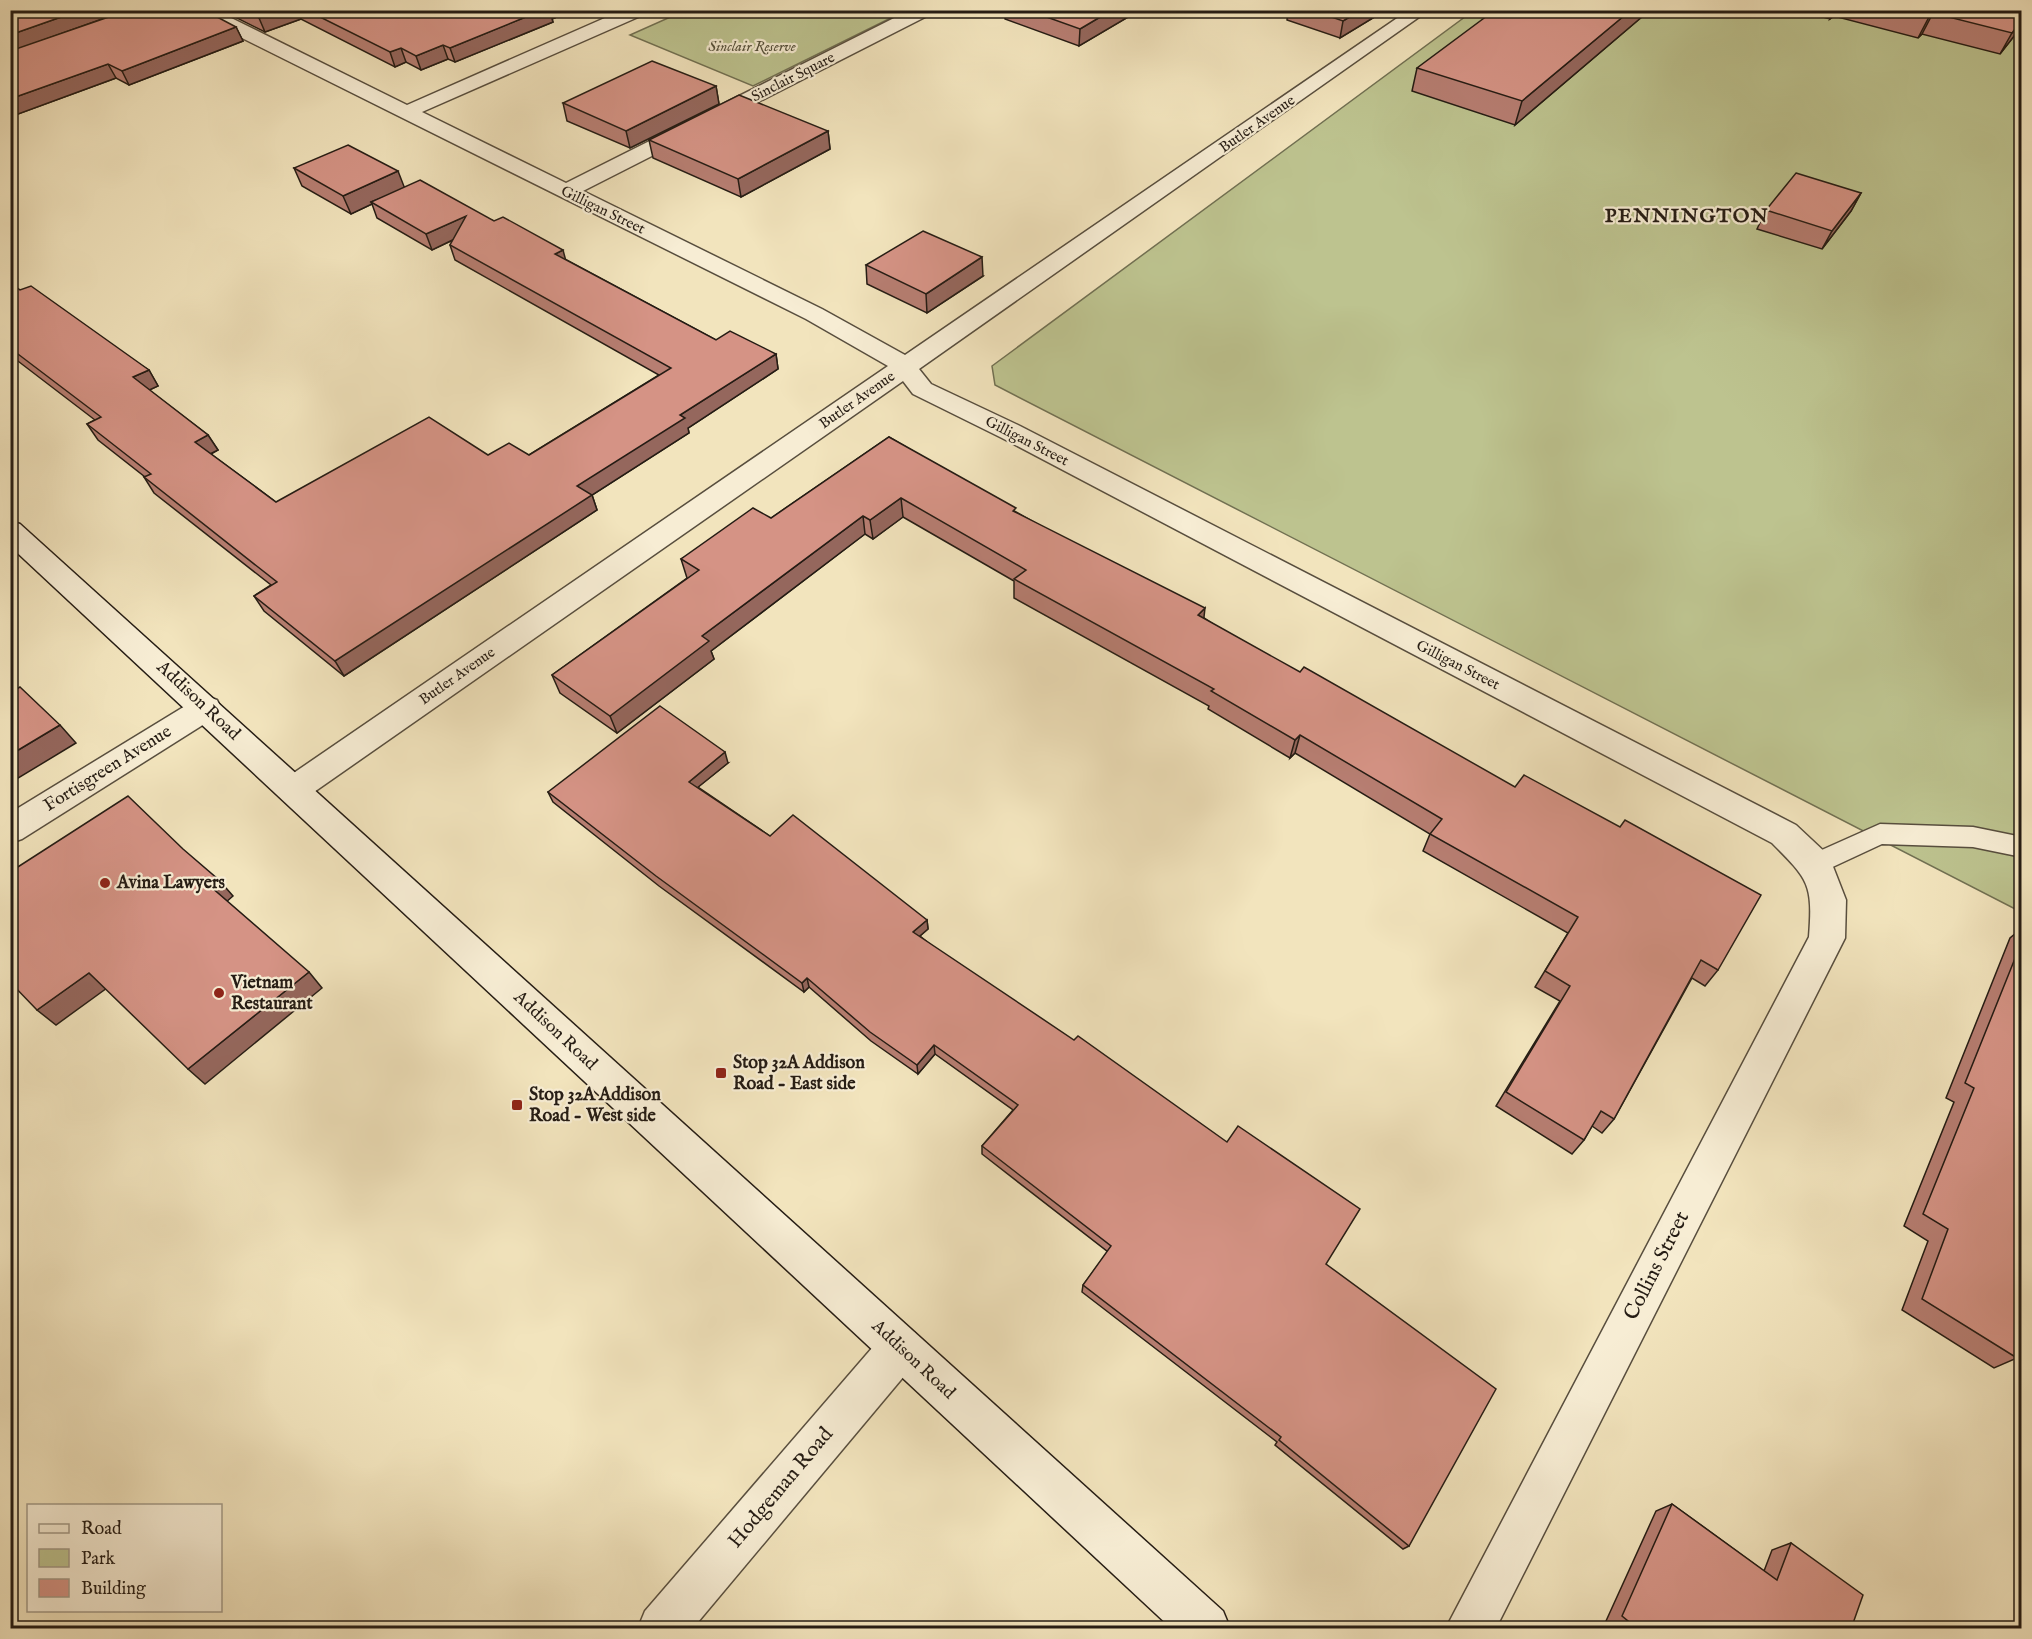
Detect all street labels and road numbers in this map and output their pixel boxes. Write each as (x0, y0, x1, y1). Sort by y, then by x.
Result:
street label: Sinclair Square (748, 48, 838, 106)
street label: Butler Avenue (1215, 91, 1299, 157)
street label: Gilligan Street (558, 181, 648, 239)
street label: Butler Avenue (815, 367, 899, 433)
street label: Gilligan Street (982, 412, 1072, 470)
street label: Gilligan Street (1413, 636, 1503, 694)
street label: Butler Avenue (415, 643, 499, 709)
street label: Addison Road (151, 656, 245, 746)
street label: Fortisgreen Avenue (40, 720, 176, 818)
street label: Addison Road (508, 986, 602, 1076)
street label: Collins Street (1618, 1207, 1696, 1325)
street label: Addison Road (866, 1315, 960, 1405)
street label: Hodgeman Road (723, 1421, 840, 1554)

